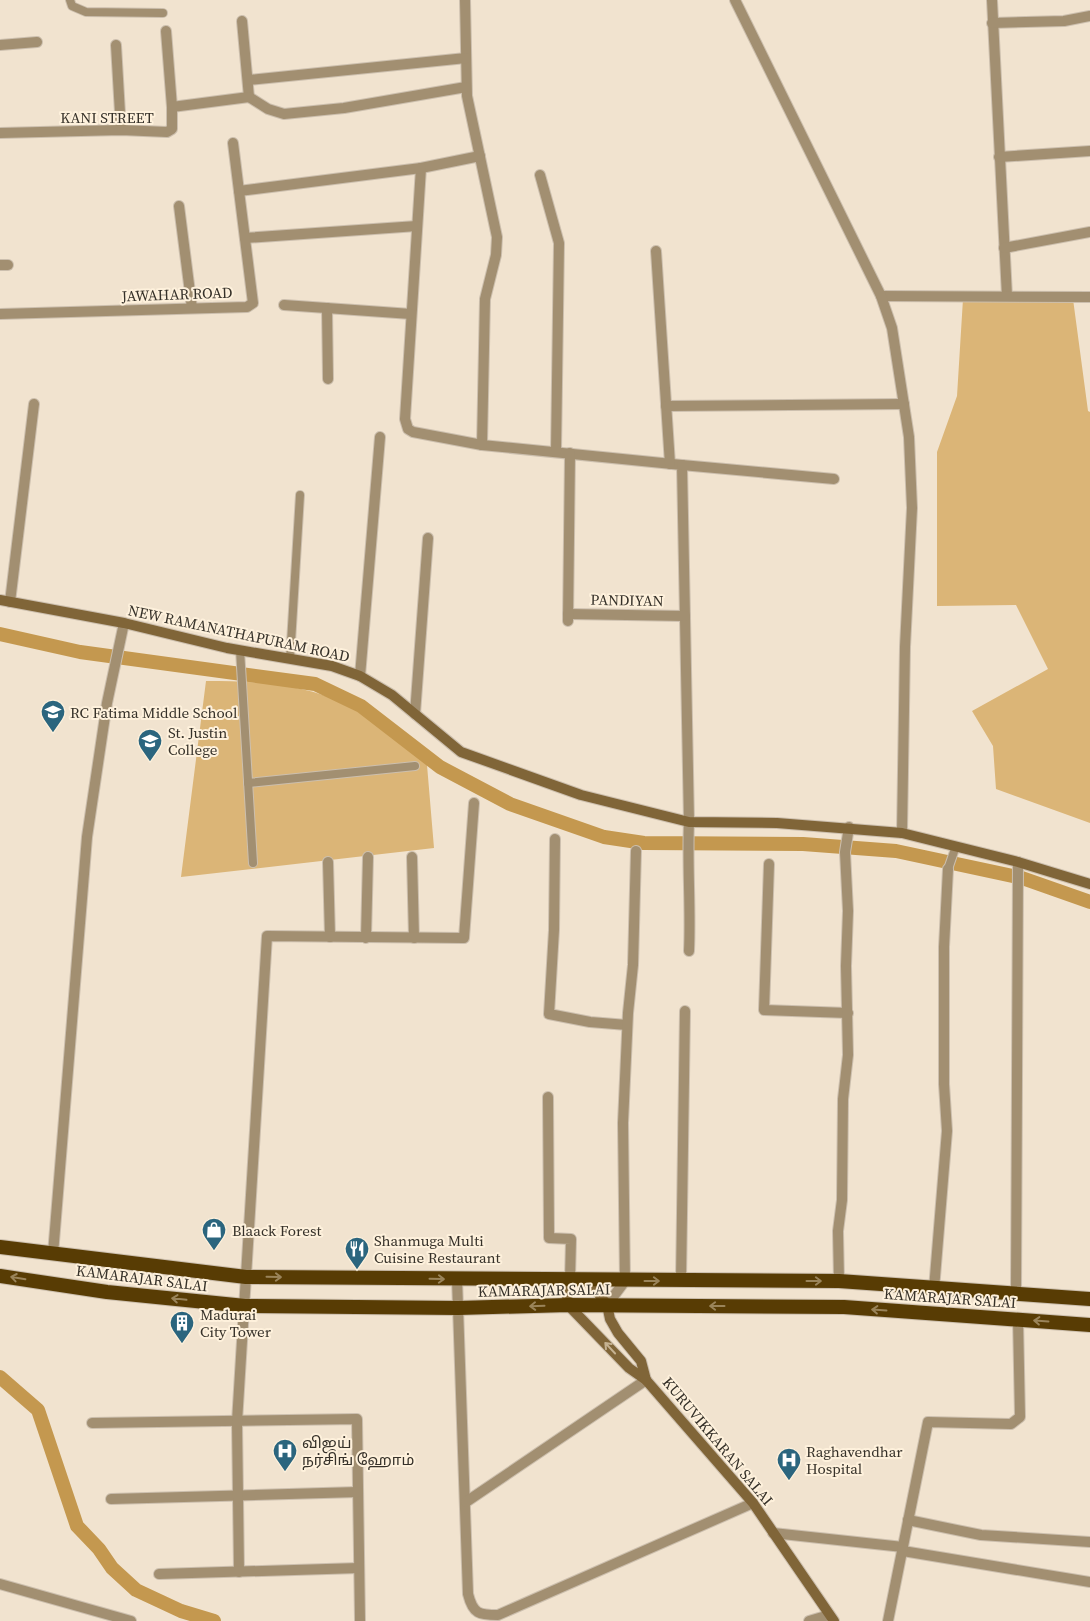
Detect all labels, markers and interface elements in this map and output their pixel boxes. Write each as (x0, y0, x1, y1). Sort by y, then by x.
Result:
street label: KANI STREET (60, 107, 154, 128)
street label: JAWAHAR ROAD (120, 282, 233, 306)
street label: PANDIYAN (590, 589, 664, 611)
street label: NEW RAMANATHAPURAM ROAD (126, 599, 352, 667)
school or university icon: RC Fatima Middle School (40, 699, 66, 733)
place label: RC Fatima Middle School (70, 702, 238, 723)
place label: St. Justin College (168, 722, 227, 760)
school or university icon: St. Justin College (137, 728, 163, 762)
shop icon: Blaack Forest (201, 1217, 227, 1251)
place label: Blaack Forest (232, 1220, 321, 1241)
place label: Shanmuga Multi Cuisine Restaurant (374, 1230, 501, 1268)
restaurant icon: Shanmuga Multi Cuisine Restaurant (344, 1236, 370, 1270)
street label: KAMARAJAR SALAI (75, 1260, 209, 1296)
one-way arrow (266, 1272, 282, 1282)
one-way arrow (10, 1273, 26, 1283)
one-way arrow (428, 1274, 445, 1284)
one-way arrow (644, 1276, 660, 1286)
one-way arrow (806, 1276, 822, 1286)
street label: KAMARAJAR SALAI (478, 1278, 610, 1302)
street label: KAMARAJAR SALAI (883, 1283, 1017, 1313)
one-way arrow (171, 1294, 187, 1304)
one-way arrow (529, 1301, 546, 1311)
one-way arrow (709, 1301, 726, 1311)
place label: Madurai City Tower (200, 1304, 272, 1342)
one-way arrow (872, 1305, 888, 1314)
building icon: Madurai City Tower (169, 1310, 195, 1344)
one-way arrow (1034, 1316, 1050, 1326)
one-way arrow (604, 1342, 616, 1355)
street label: KURUVIKKARAN SALAI (658, 1372, 778, 1510)
place label: விஜய் நர்சிங் ஹோம் (302, 1432, 414, 1470)
hospital icon: விஜய் நர்சிங் ஹோம் (272, 1438, 298, 1472)
place label: Raghavendhar Hospital (806, 1441, 903, 1479)
hospital icon: Raghavendhar Hospital (776, 1447, 802, 1481)

